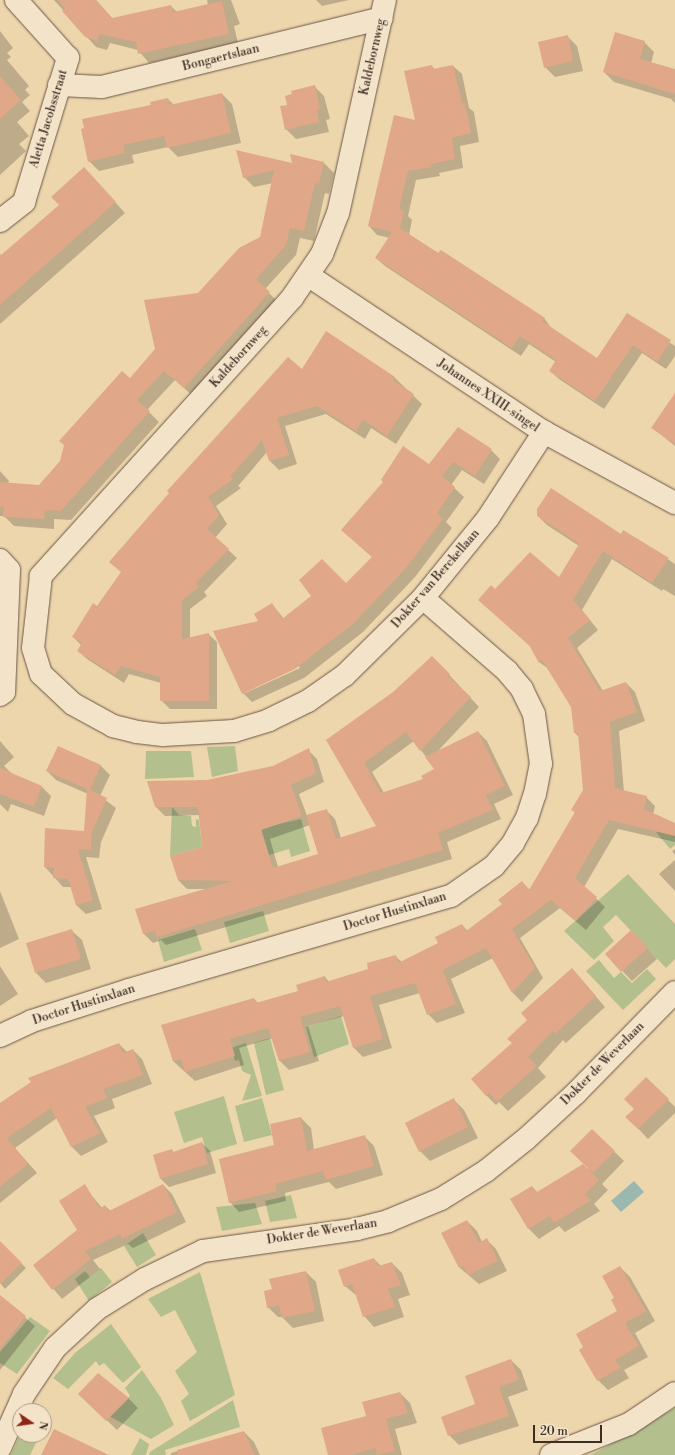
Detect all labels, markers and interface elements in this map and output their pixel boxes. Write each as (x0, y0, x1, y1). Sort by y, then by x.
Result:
street label: Kaldebornweg (357, 17, 389, 97)
street label: Bongaertslaan (181, 42, 261, 74)
street label: Aletta Jacobsstraat (27, 68, 71, 170)
street label: Kaldebornweg (207, 323, 271, 391)
street label: Johannes XXIII-singel (434, 357, 542, 435)
street label: Dokter van Berckellaan (389, 527, 483, 631)
street label: Doctor Hustinxlaan (342, 890, 448, 934)
street label: Doctor Hustinxlaan (31, 982, 137, 1028)
street label: Dokter de Weverlaan (559, 1020, 647, 1108)
street label: Dokter de Weverlaan (266, 1216, 378, 1248)
north arrow (12, 1403, 52, 1443)
scale bar (535, 1417, 604, 1443)
text: N (35, 1420, 51, 1431)
text: 20 m (540, 1424, 568, 1439)

